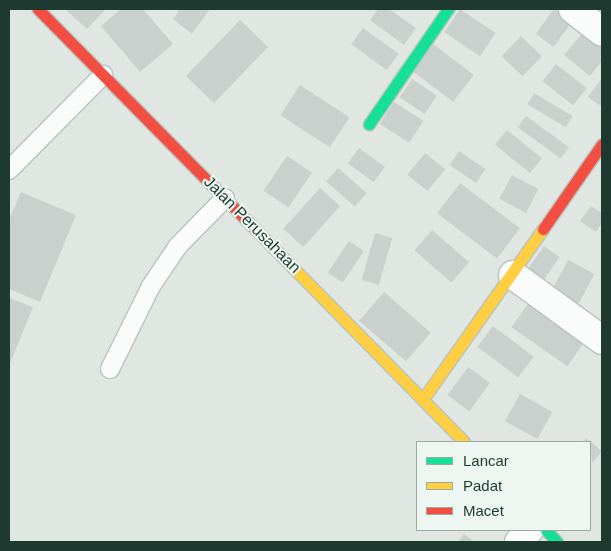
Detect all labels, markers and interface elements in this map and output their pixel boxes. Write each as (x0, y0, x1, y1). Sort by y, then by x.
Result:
street label: Jalan Perusahaan (200, 173, 304, 277)
legend (416, 441, 591, 531)
text: Lancar (463, 452, 509, 469)
text: Padat (463, 477, 502, 494)
text: Macet (463, 502, 504, 519)

